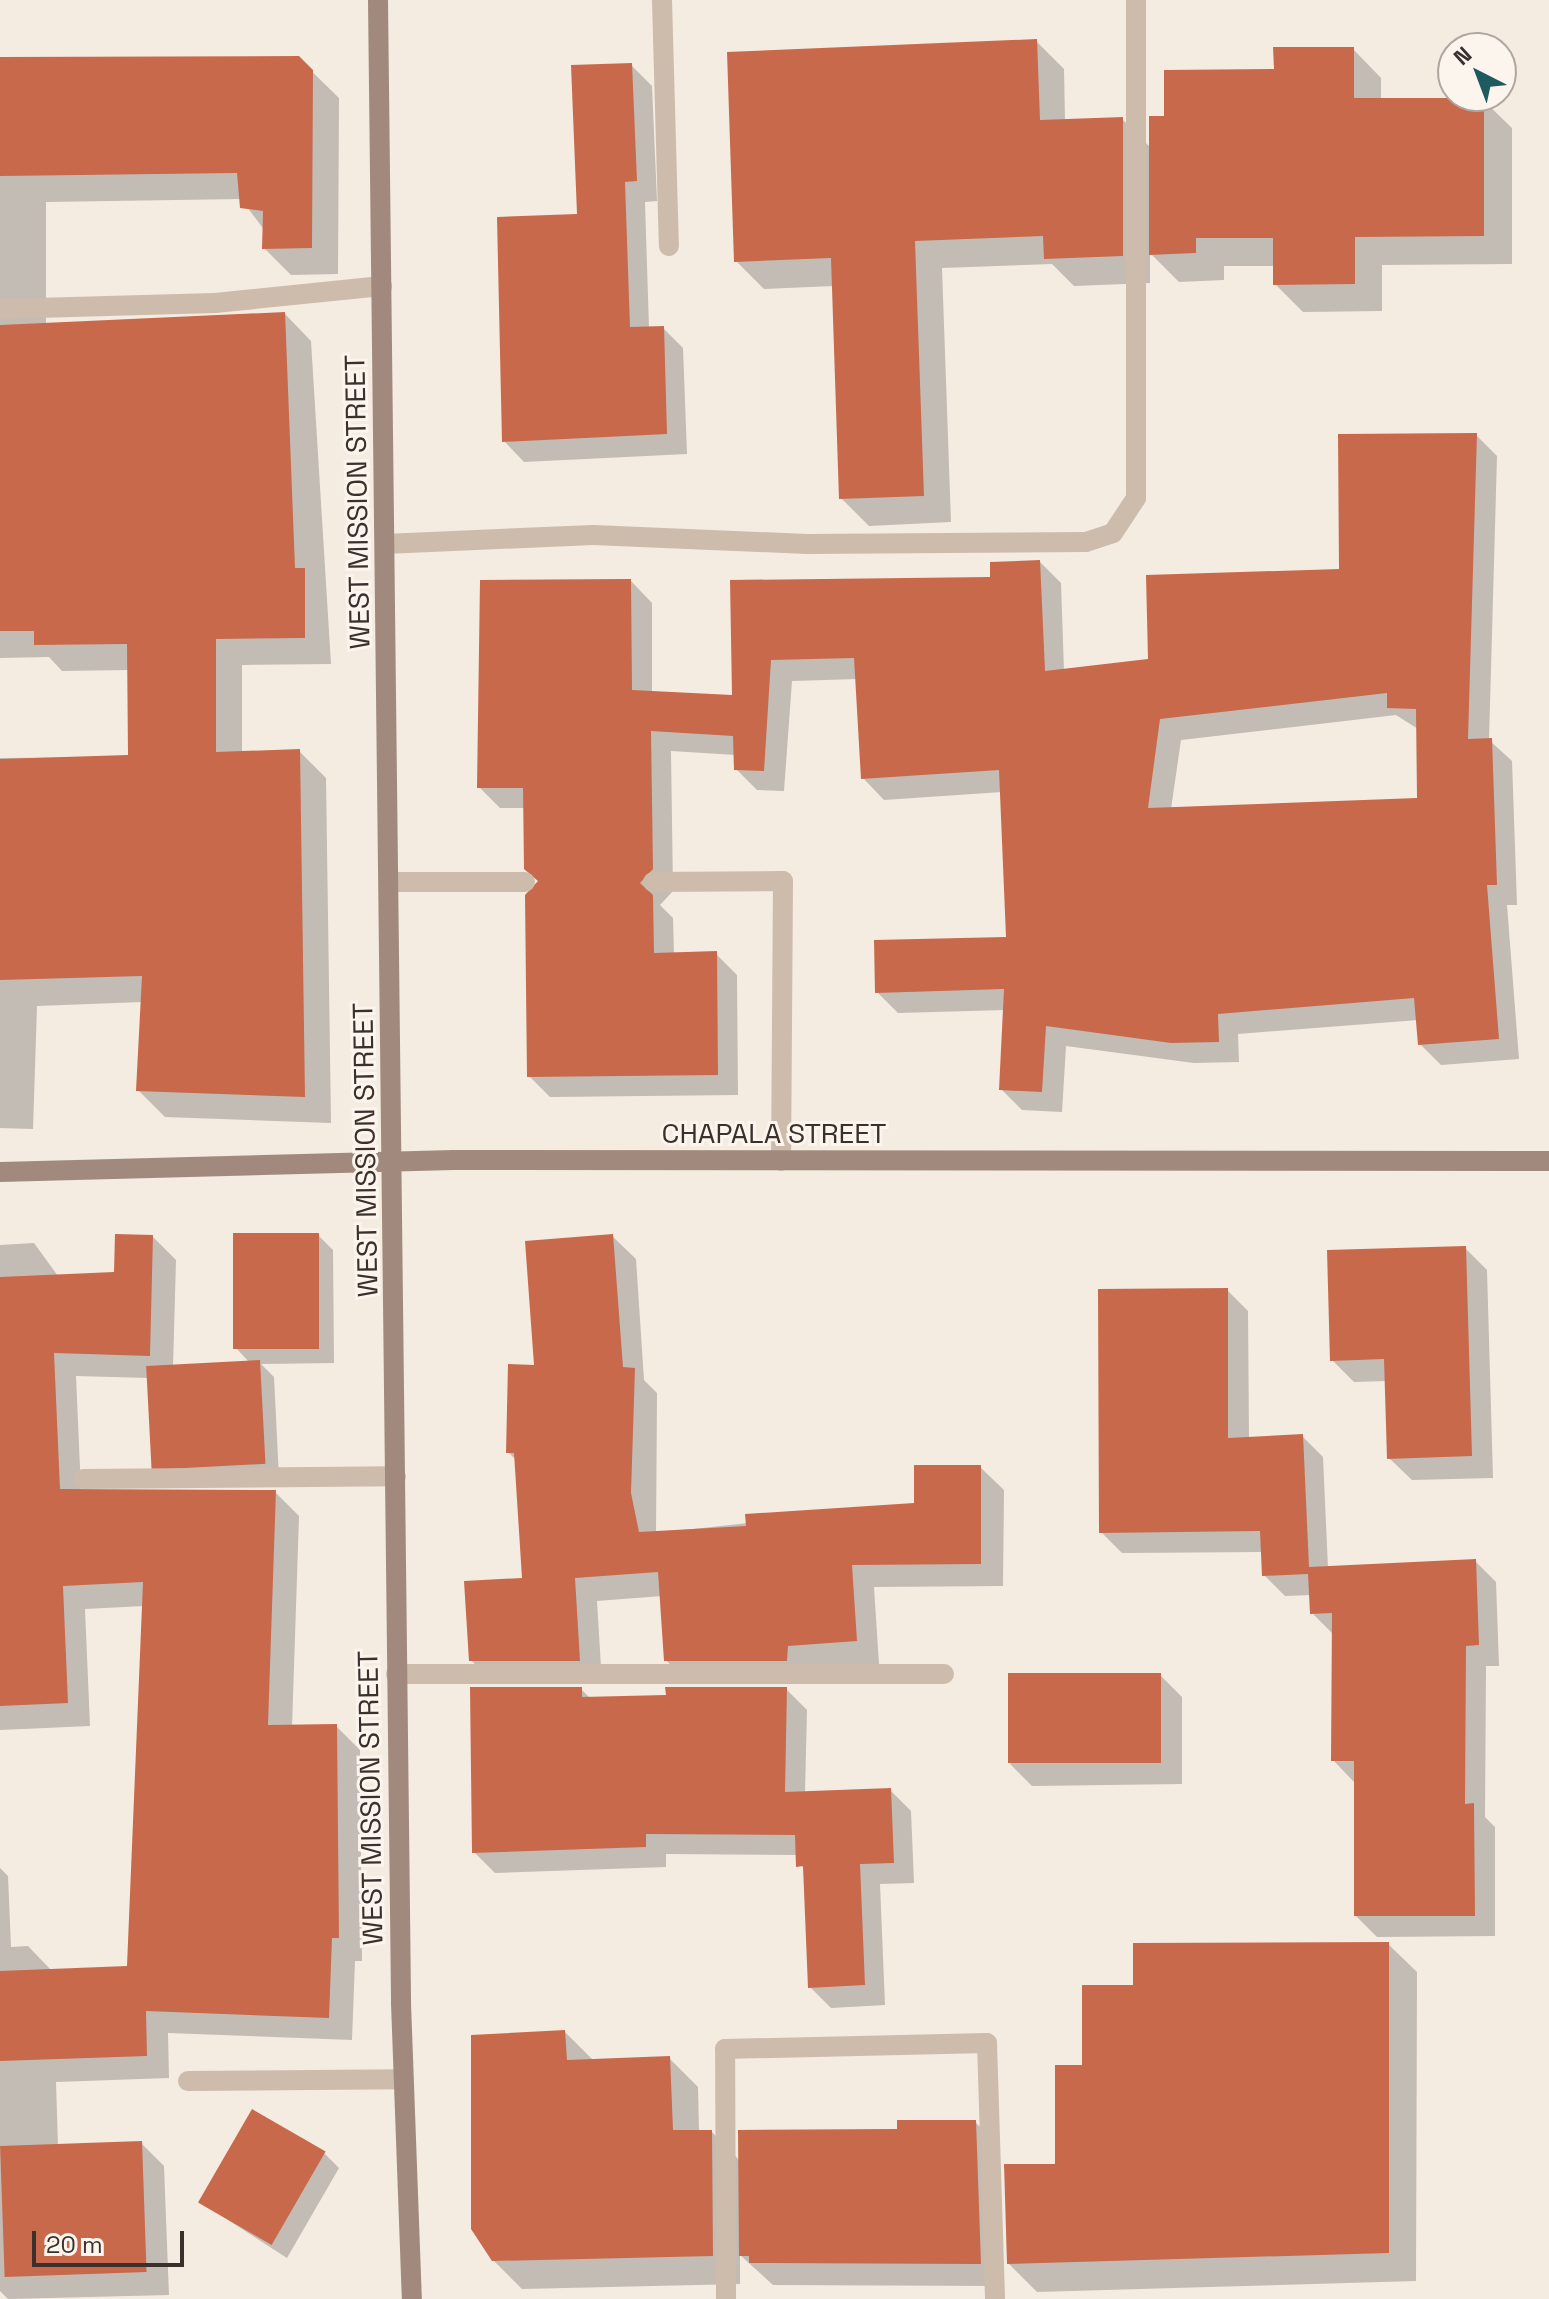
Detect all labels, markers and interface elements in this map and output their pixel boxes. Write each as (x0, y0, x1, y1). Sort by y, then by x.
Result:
north arrow (1437, 32, 1517, 112)
text: N (1447, 40, 1477, 71)
street label: WEST MISSION STREET (338, 354, 376, 650)
street label: WEST MISSION STREET (346, 1002, 384, 1298)
street label: CHAPALA STREET (661, 1116, 887, 1150)
street label: WEST MISSION STREET (351, 1650, 389, 1946)
scale bar (36, 2215, 188, 2265)
text: 20 m (46, 2229, 103, 2260)

